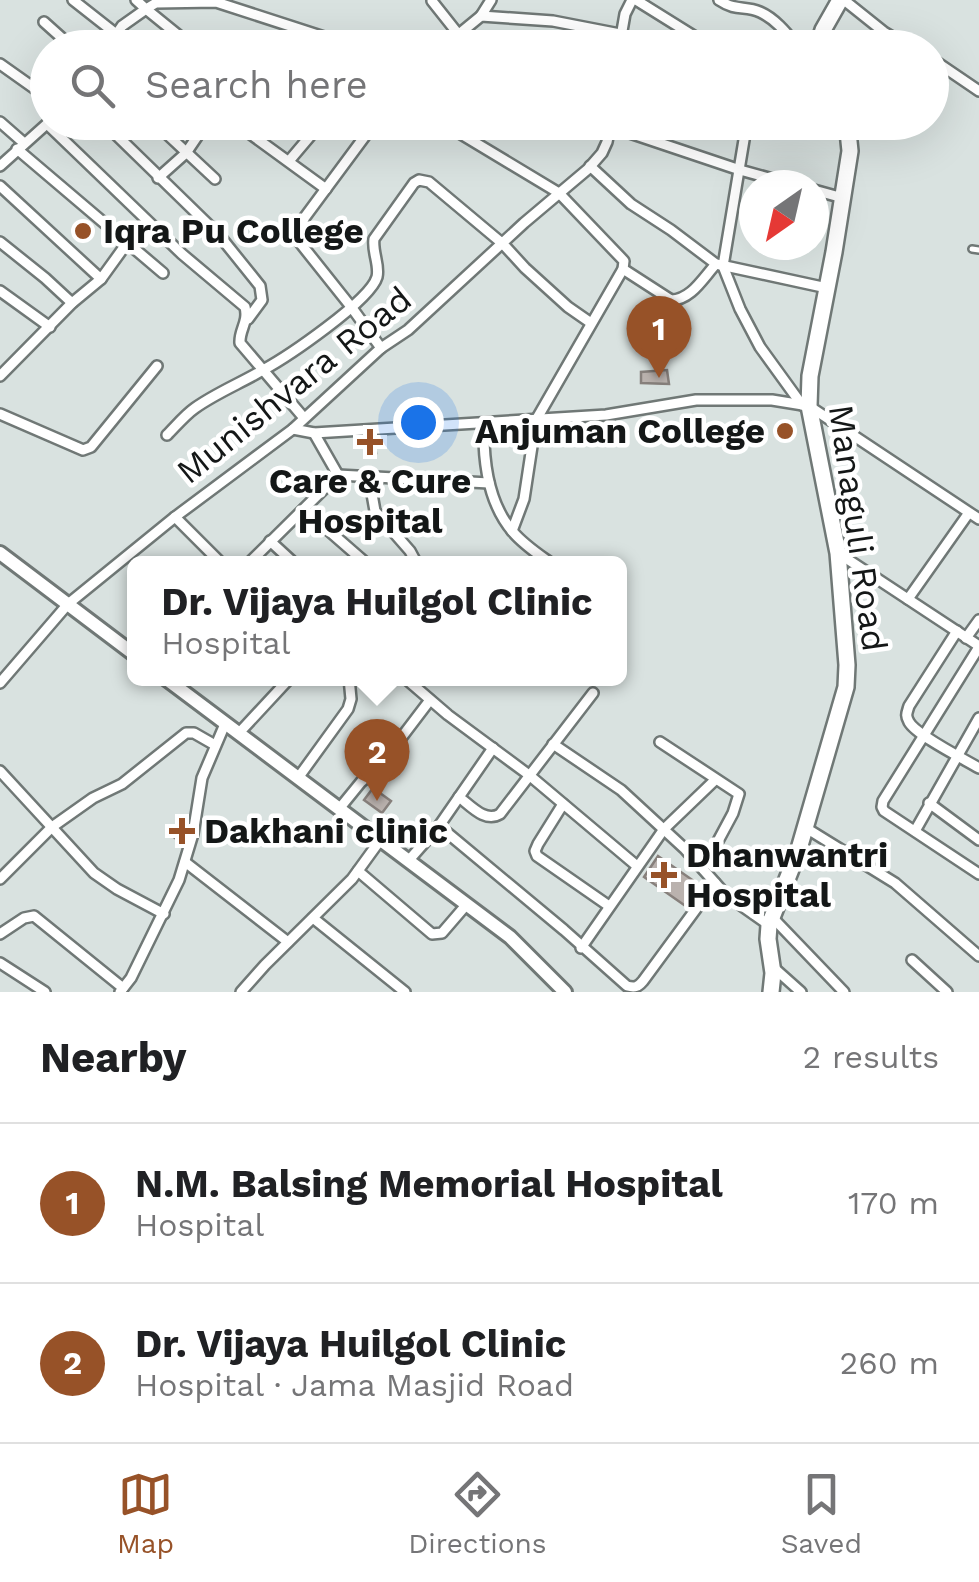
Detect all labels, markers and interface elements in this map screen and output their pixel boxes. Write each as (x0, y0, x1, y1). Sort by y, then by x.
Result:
search box (30, 30, 949, 140)
icon: search (65, 58, 120, 113)
text: Search here (145, 63, 368, 107)
north arrow (739, 170, 829, 260)
place label: Iqra Pu College (103, 210, 364, 252)
marker: Iqra Pu College (72, 220, 94, 242)
street label: Munishvara Road (168, 278, 420, 492)
pin: 1 (626, 296, 692, 378)
your location (393, 397, 444, 448)
street label: Managuli Road (820, 402, 896, 654)
place label: Anjuman College (475, 410, 765, 452)
marker: Anjuman College (774, 420, 796, 442)
marker: Care & Cure Hospital (357, 429, 383, 455)
place label: Care & Cure Hospital (269, 460, 471, 542)
popup (127, 556, 627, 686)
text: Dr. Vijaya Huilgol Clinic (161, 580, 593, 624)
text: Hospital (161, 624, 291, 662)
pin: 2 (344, 718, 410, 801)
place label: Dakhani clinic (204, 810, 448, 852)
marker: Dakhani clinic (169, 818, 195, 844)
place label: Dhanwantri Hospital (686, 834, 888, 916)
marker: Dhanwantri Hospital (651, 862, 677, 888)
text: Nearby (40, 1033, 187, 1082)
text: 2 results (802, 1038, 939, 1076)
text: N.M. Balsing Memorial Hospital (135, 1162, 723, 1206)
text: 1 (66, 1184, 79, 1222)
text: 170 m (848, 1184, 939, 1222)
text: Hospital (135, 1206, 264, 1244)
text: Dr. Vijaya Huilgol Clinic (135, 1322, 566, 1366)
text: 2 (63, 1344, 82, 1382)
text: 260 m (840, 1344, 939, 1382)
text: Hospital · Jama Masjid Road (135, 1366, 574, 1404)
tab: Map (117, 1467, 174, 1560)
tab: Directions (408, 1467, 547, 1560)
tab: Saved (781, 1467, 862, 1560)

